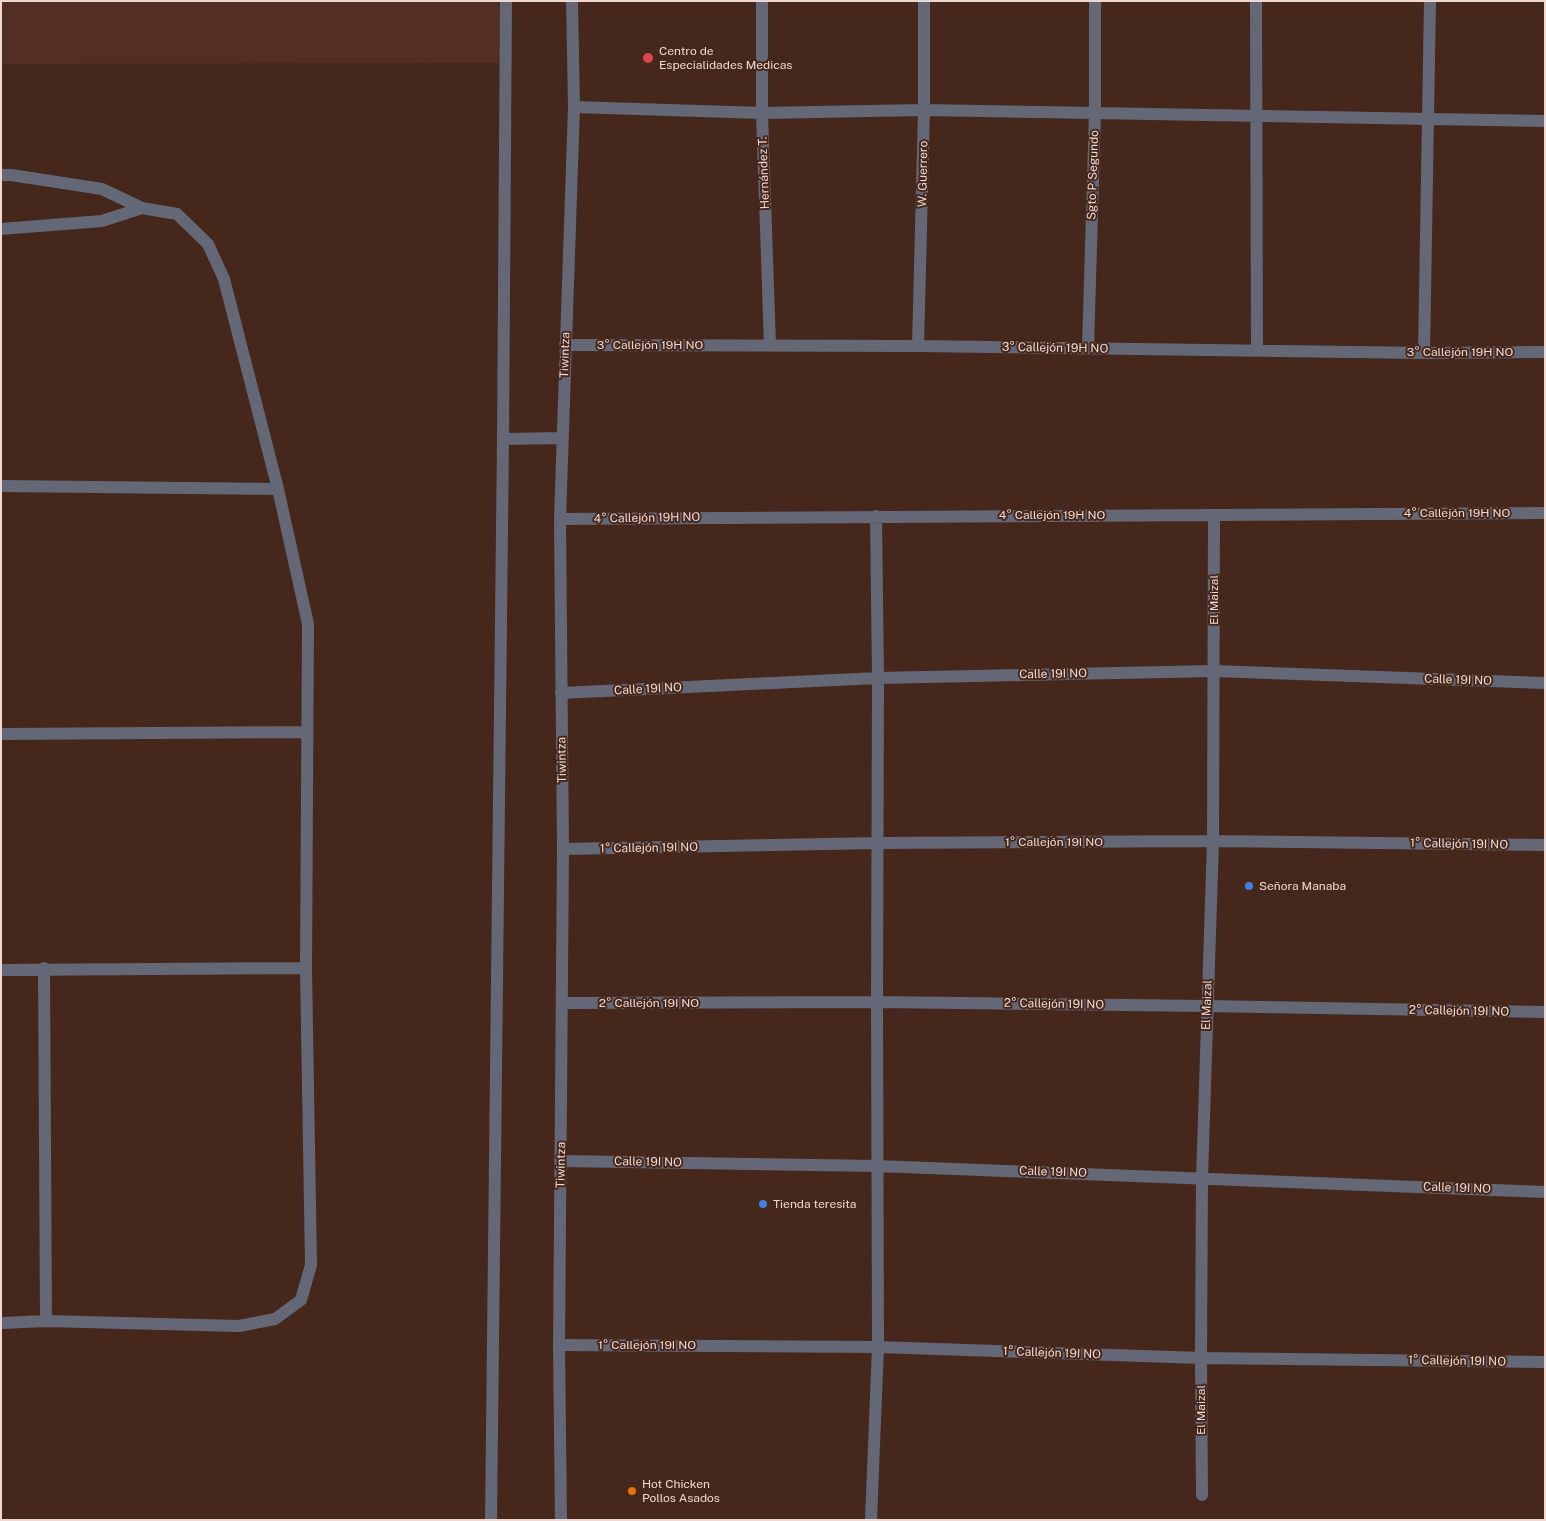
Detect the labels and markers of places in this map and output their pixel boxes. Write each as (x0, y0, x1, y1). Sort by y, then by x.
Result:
place label: Centro de Especialidades Medicas (659, 44, 792, 72)
marker: Centro de Especialidades Medicas (641, 51, 655, 65)
place label: Señora Manaba (1259, 879, 1346, 893)
marker: Señora Manaba (1243, 880, 1255, 892)
place label: Tienda teresita (773, 1197, 856, 1211)
marker: Tienda teresita (757, 1198, 769, 1210)
place label: Hot Chicken Pollos Asados (642, 1477, 720, 1505)
marker: Hot Chicken Pollos Asados (626, 1485, 638, 1497)

